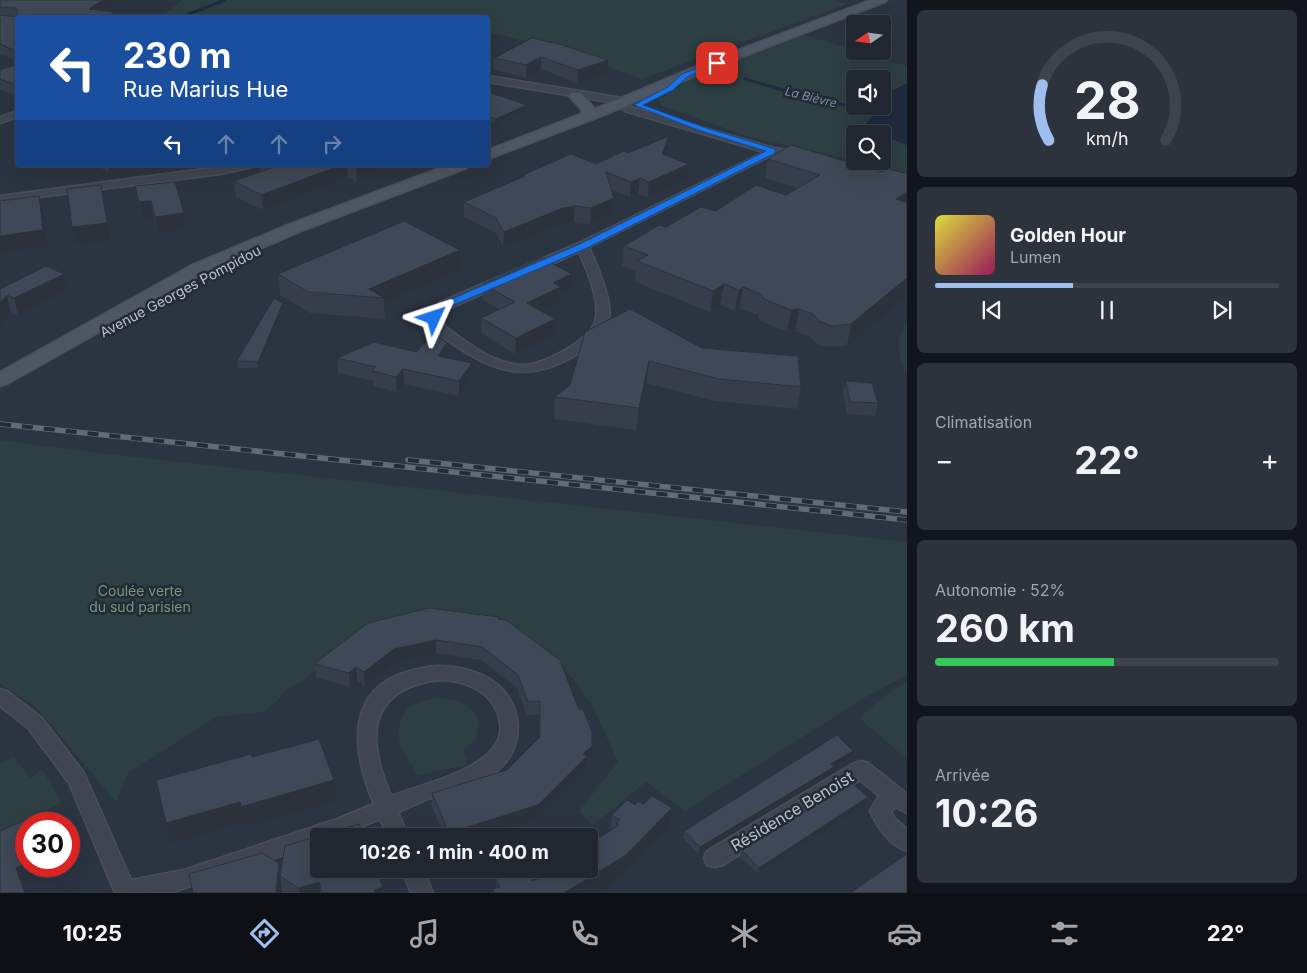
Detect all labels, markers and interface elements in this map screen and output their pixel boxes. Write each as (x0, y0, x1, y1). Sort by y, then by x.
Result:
north arrow (846, 15, 891, 60)
map controls (846, 15, 891, 170)
text: 230 m (123, 34, 231, 76)
icon: left (40, 35, 105, 100)
pin (696, 42, 738, 84)
icon: arrive (703, 49, 731, 77)
text: 28 (1074, 69, 1140, 132)
button: sound (846, 70, 891, 115)
text: Rue Marius Hue (123, 76, 288, 102)
water label: La Bièvre (783, 83, 839, 111)
button: search (846, 125, 891, 170)
text: km/h (1086, 128, 1128, 149)
icon: left (159, 130, 187, 158)
icon: ahead (212, 130, 240, 158)
icon: ahead (265, 130, 293, 158)
icon: right (318, 130, 346, 158)
text: Golden Hour (1010, 224, 1126, 247)
street label: Avenue Georges Pompidou (97, 241, 263, 341)
text: Lumen (1010, 247, 1061, 267)
position arrow (407, 291, 459, 343)
icon: previous (978, 296, 1006, 324)
icon: pause (1093, 296, 1121, 324)
icon: next (1208, 296, 1236, 324)
text: Climatisation (935, 412, 1032, 432)
text: 22° (1074, 437, 1140, 483)
text: − (935, 443, 954, 477)
text: + (1260, 443, 1279, 477)
text: Autonomie · 52% (935, 580, 1065, 600)
park label: Coulée verte du sud parisien (89, 582, 191, 615)
text: 260 km (935, 605, 1075, 651)
text: Arrivée (935, 765, 990, 785)
street label: Résidence Benoist (727, 766, 857, 856)
text: 10:26 (935, 790, 1038, 836)
speed limit sign: 30 (15, 812, 80, 877)
text: 10:26 · 1 min · 400 m (359, 841, 549, 864)
icon: directions (247, 916, 282, 951)
icon: music (407, 916, 442, 951)
icon: phone (567, 916, 602, 951)
icon: climate (727, 916, 762, 951)
icon: car (887, 916, 922, 951)
icon: filters (1047, 916, 1082, 951)
text: 10:25 (62, 920, 122, 946)
text: 22° (1207, 920, 1244, 946)

